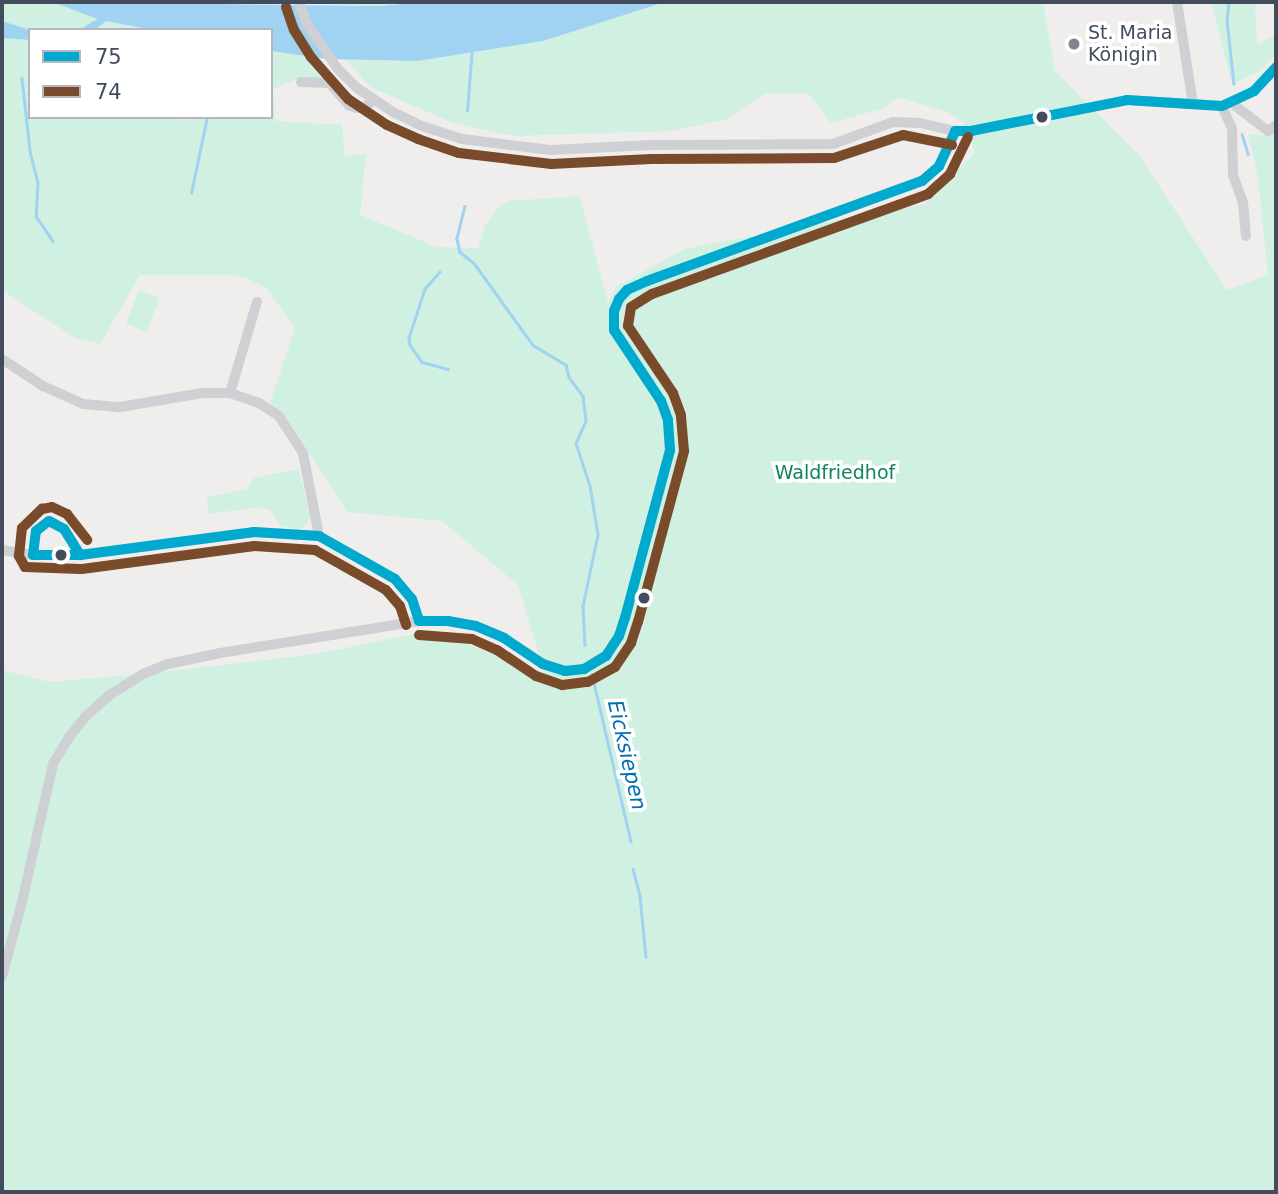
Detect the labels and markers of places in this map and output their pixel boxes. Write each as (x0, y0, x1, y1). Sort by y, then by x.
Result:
place label: St. Maria Königin (1088, 22, 1172, 66)
marker: St. Maria Königin (1066, 36, 1082, 52)
unlabelled marker (1035, 110, 1049, 124)
unlabelled marker (54, 548, 68, 562)
unlabelled marker (637, 591, 651, 605)

